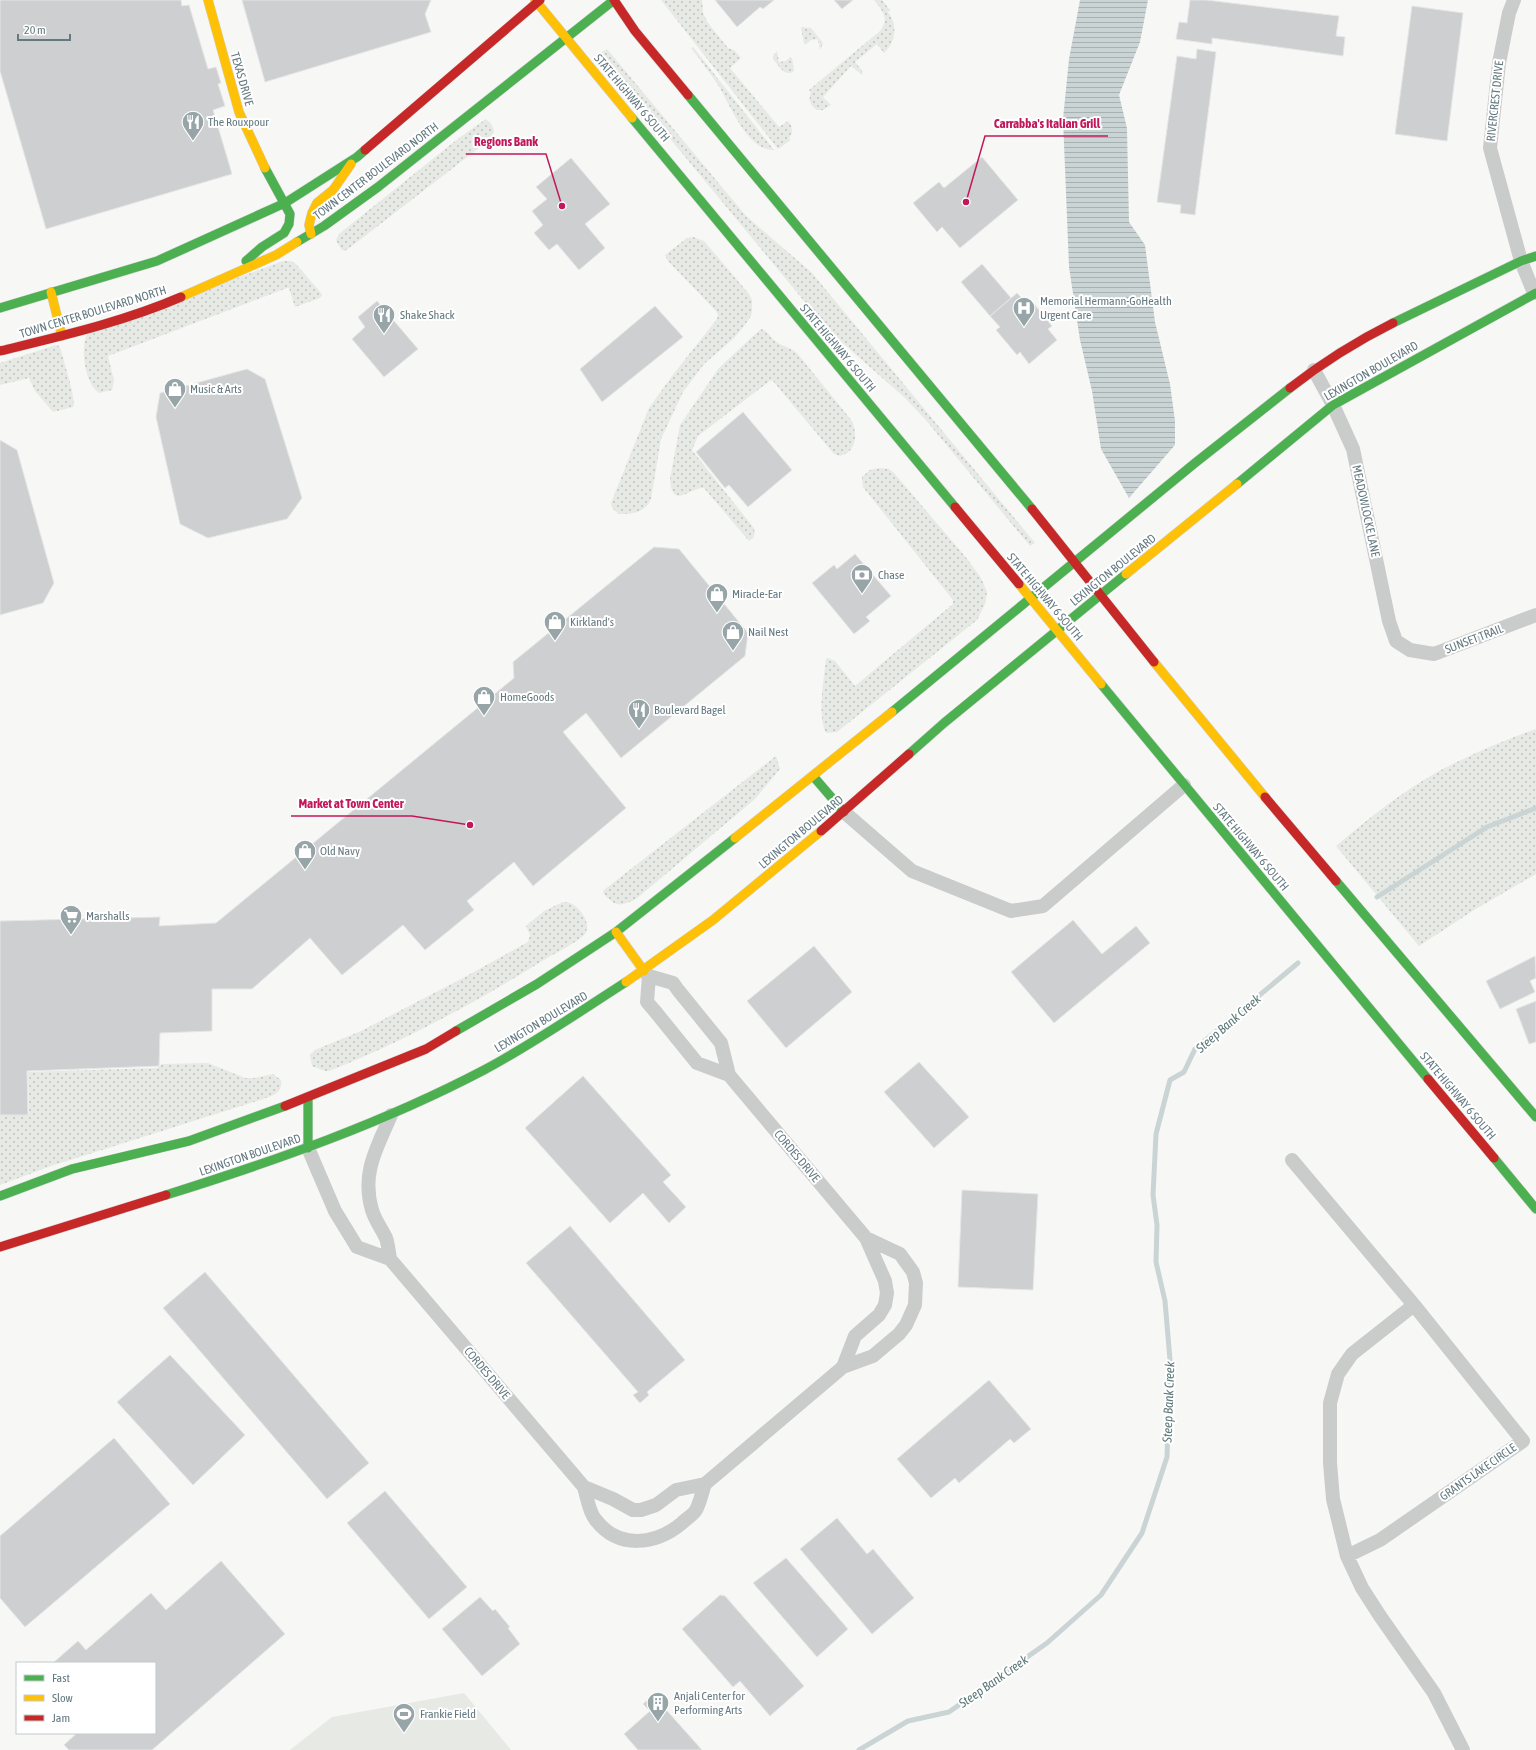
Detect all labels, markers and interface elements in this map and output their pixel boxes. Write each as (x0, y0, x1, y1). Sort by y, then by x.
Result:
scale bar (18, 16, 70, 42)
text: 20 m (24, 23, 46, 37)
street label: TEXAS DRIVE (228, 51, 256, 107)
street label: STATE HIGHWAY 6 SOUTH (591, 51, 673, 145)
street label: RIVERCREST DRIVE (1484, 60, 1506, 142)
restaurant icon: The Rouxpour (180, 109, 206, 142)
callout: Carrabba's Italian Grill (985, 111, 1108, 136)
place label: The Rouxpour (208, 115, 269, 129)
text: Carrabba's Italian Grill (994, 116, 1101, 131)
street label: TOWN CENTER BOULEVARD NORTH (311, 119, 441, 223)
callout: Regions Bank (466, 129, 546, 154)
text: Regions Bank (474, 134, 538, 149)
street label: TOWN CENTER BOULEVARD NORTH (18, 283, 168, 341)
place label: Memorial Hermann-GoHealth Urgent Care (1040, 294, 1172, 322)
hospital icon: Memorial Hermann-GoHealth Urgent Care (1011, 295, 1037, 328)
street label: STATE HIGHWAY 6 SOUTH (797, 301, 879, 395)
restaurant icon: Shake Shack (371, 302, 397, 335)
place label: Shake Shack (400, 308, 455, 322)
street label: LEXINGTON BOULEVARD (1322, 338, 1421, 404)
shop icon: Music & Arts (162, 376, 188, 409)
place label: Music & Arts (190, 382, 242, 396)
street label: MEADOWLOCKE LANE (1349, 464, 1383, 558)
street label: LEXINGTON BOULEVARD (1067, 531, 1159, 609)
street label: STATE HIGHWAY 6 SOUTH (1004, 550, 1086, 644)
bank icon: Chase (849, 562, 875, 595)
place label: Chase (878, 568, 904, 582)
shop icon: Miracle-Ear (704, 581, 730, 614)
place label: Miracle-Ear (732, 587, 782, 601)
shop icon: Kirkland's (542, 609, 568, 642)
place label: Kirkland's (570, 615, 614, 629)
shop icon: Nail Nest (720, 619, 746, 652)
street label: SUNSET TRAIL (1443, 621, 1505, 656)
place label: Nail Nest (748, 625, 789, 639)
shop icon: HomeGoods (471, 684, 497, 717)
place label: HomeGoods (500, 690, 554, 704)
restaurant icon: Boulevard Bagel (626, 697, 652, 730)
place label: Boulevard Bagel (654, 703, 726, 717)
callout: Market at Town Center (291, 791, 412, 816)
street label: LEXINGTON BOULEVARD (756, 792, 846, 871)
text: Market at Town Center (298, 796, 405, 811)
street label: STATE HIGHWAY 6 SOUTH (1210, 800, 1292, 894)
shop icon: Old Navy (292, 838, 318, 871)
place label: Old Navy (320, 844, 360, 858)
supermarket icon: Marshalls (58, 903, 84, 936)
place label: Marshalls (86, 909, 129, 923)
street label: LEXINGTON BOULEVARD (492, 989, 590, 1055)
water label: Steep Bank Creek (1192, 991, 1264, 1056)
street label: STATE HIGHWAY 6 SOUTH (1417, 1049, 1499, 1143)
street label: CORDES DRIVE (771, 1127, 823, 1185)
street label: LEXINGTON BOULEVARD (198, 1131, 303, 1179)
street label: CORDES DRIVE (461, 1344, 513, 1402)
water label: Steep Bank Creek (1160, 1361, 1177, 1444)
street label: GRANTS LAKE CIRCLE (1437, 1440, 1519, 1504)
water label: Steep Bank Creek (955, 1652, 1031, 1711)
legend (16, 1662, 156, 1734)
text: Fast (52, 1671, 70, 1685)
place label: Anjali Center for Performing Arts (674, 1689, 745, 1717)
building icon: Anjali Center for Performing Arts (645, 1690, 671, 1723)
text: Slow (52, 1691, 73, 1705)
sports icon: Frankie Field (391, 1701, 417, 1734)
place label: Frankie Field (420, 1707, 476, 1721)
text: Jam (52, 1711, 70, 1725)

